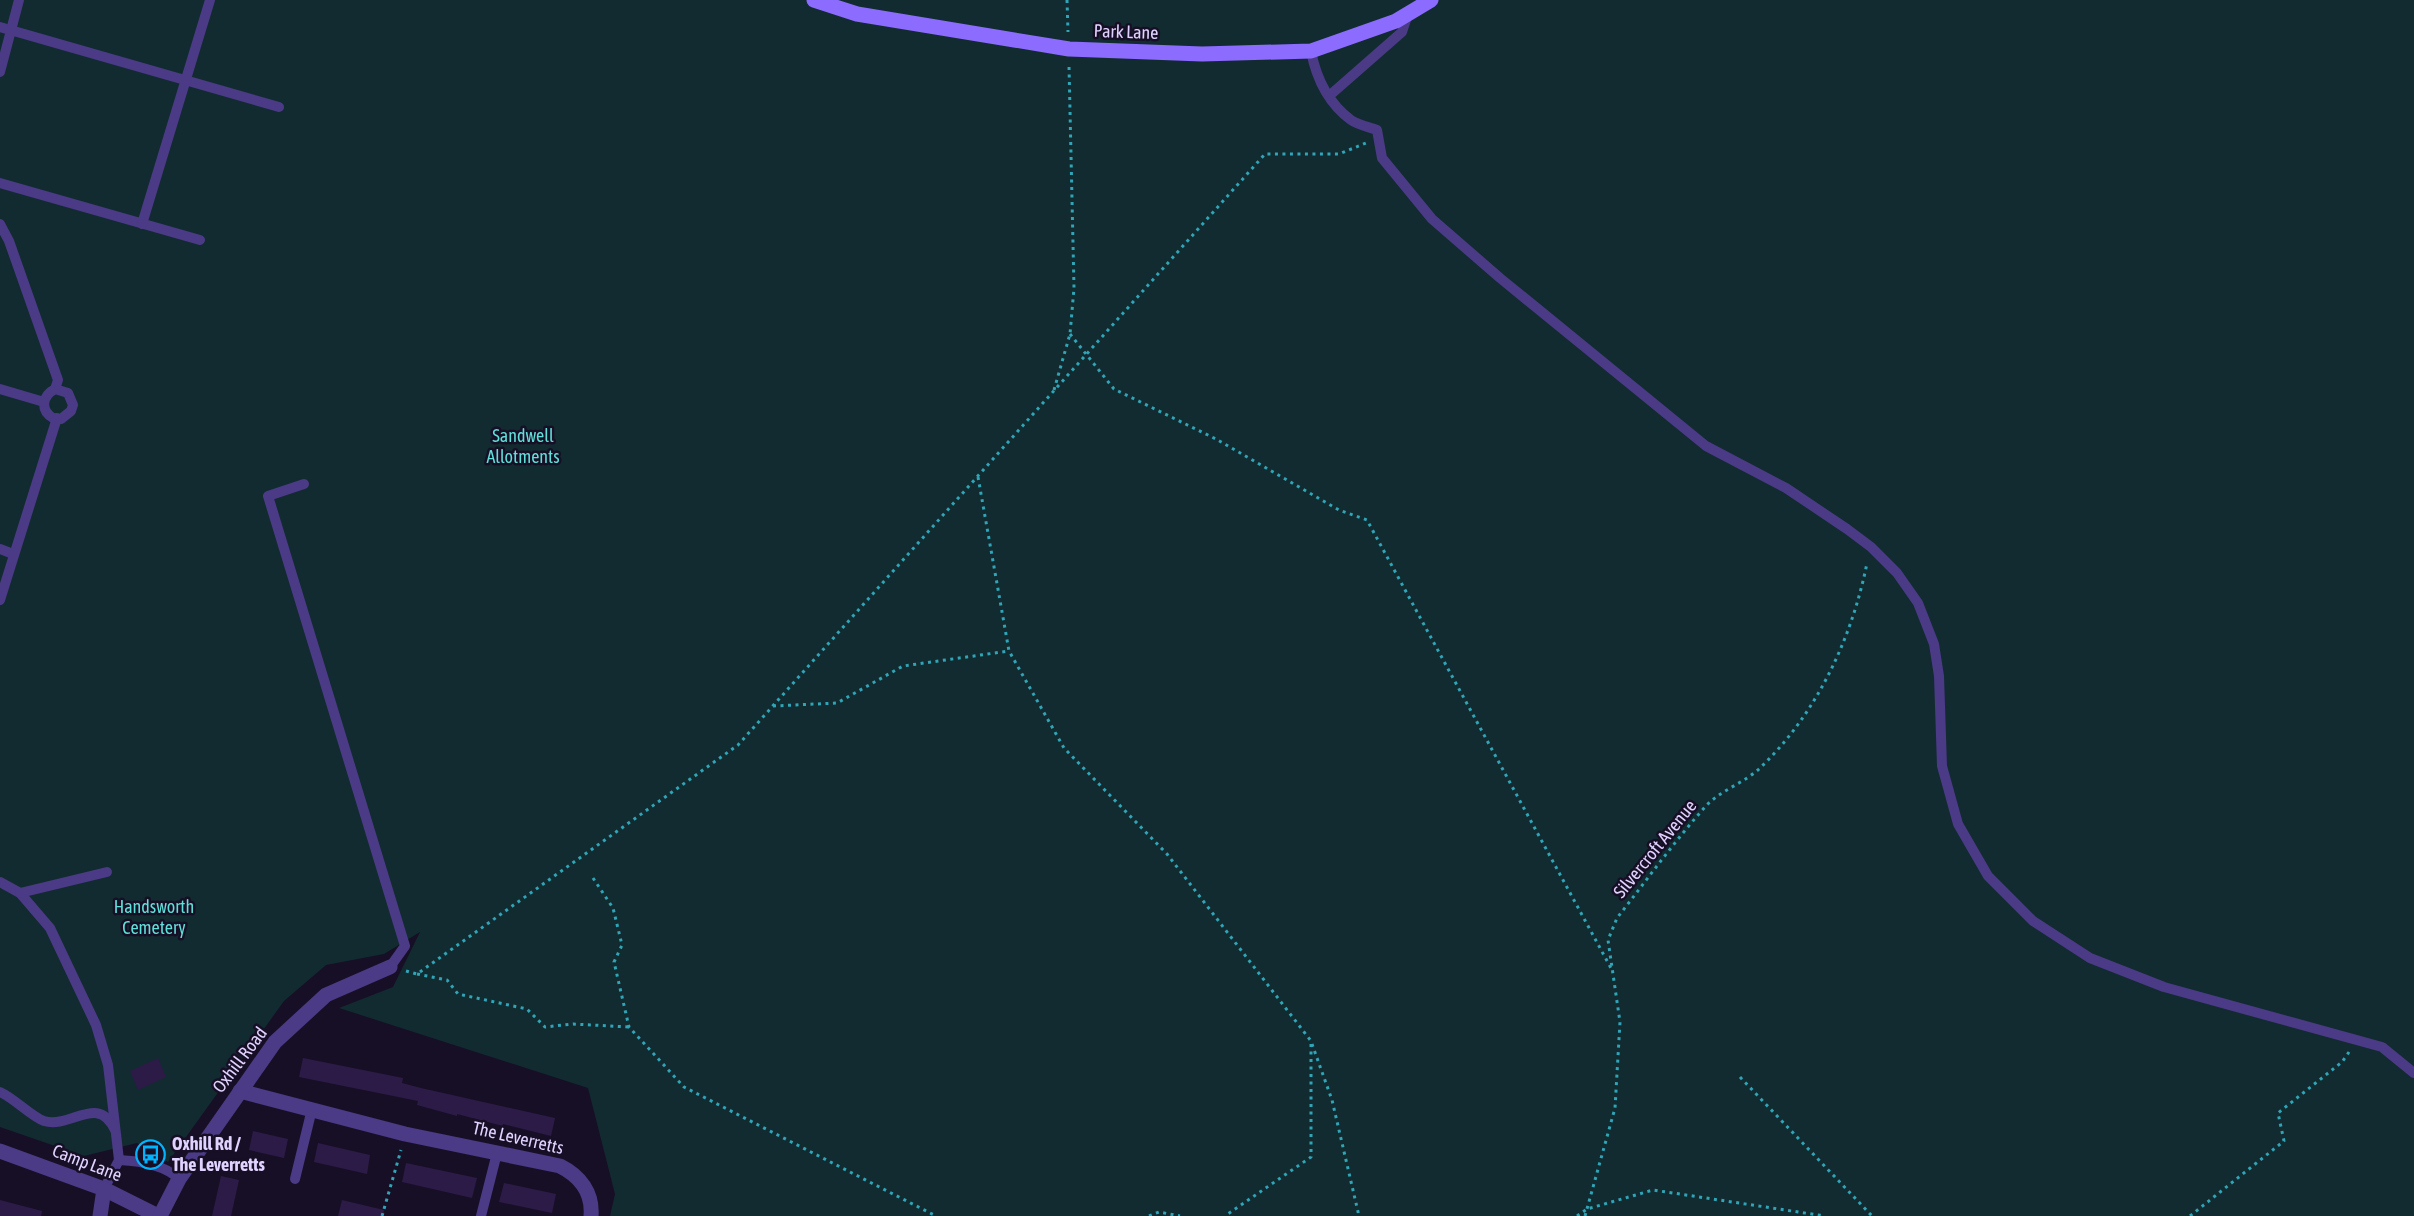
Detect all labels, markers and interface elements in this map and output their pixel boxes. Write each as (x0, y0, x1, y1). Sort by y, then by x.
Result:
street label: Park Lane (1093, 20, 1159, 43)
park label: Sandwell Allotments (486, 425, 560, 467)
street label: Silvercroft Avenue (1609, 795, 1700, 902)
park label: Handsworth Cemetery (114, 896, 194, 938)
street label: Oxhill Road (208, 1023, 271, 1097)
street label: The Leverretts (471, 1117, 566, 1158)
place label: Oxhill Rd / The Leverretts (172, 1133, 265, 1175)
bus stop icon: Oxhill Rd / The Leverretts (135, 1138, 167, 1170)
street label: Camp Lane (49, 1140, 125, 1185)

